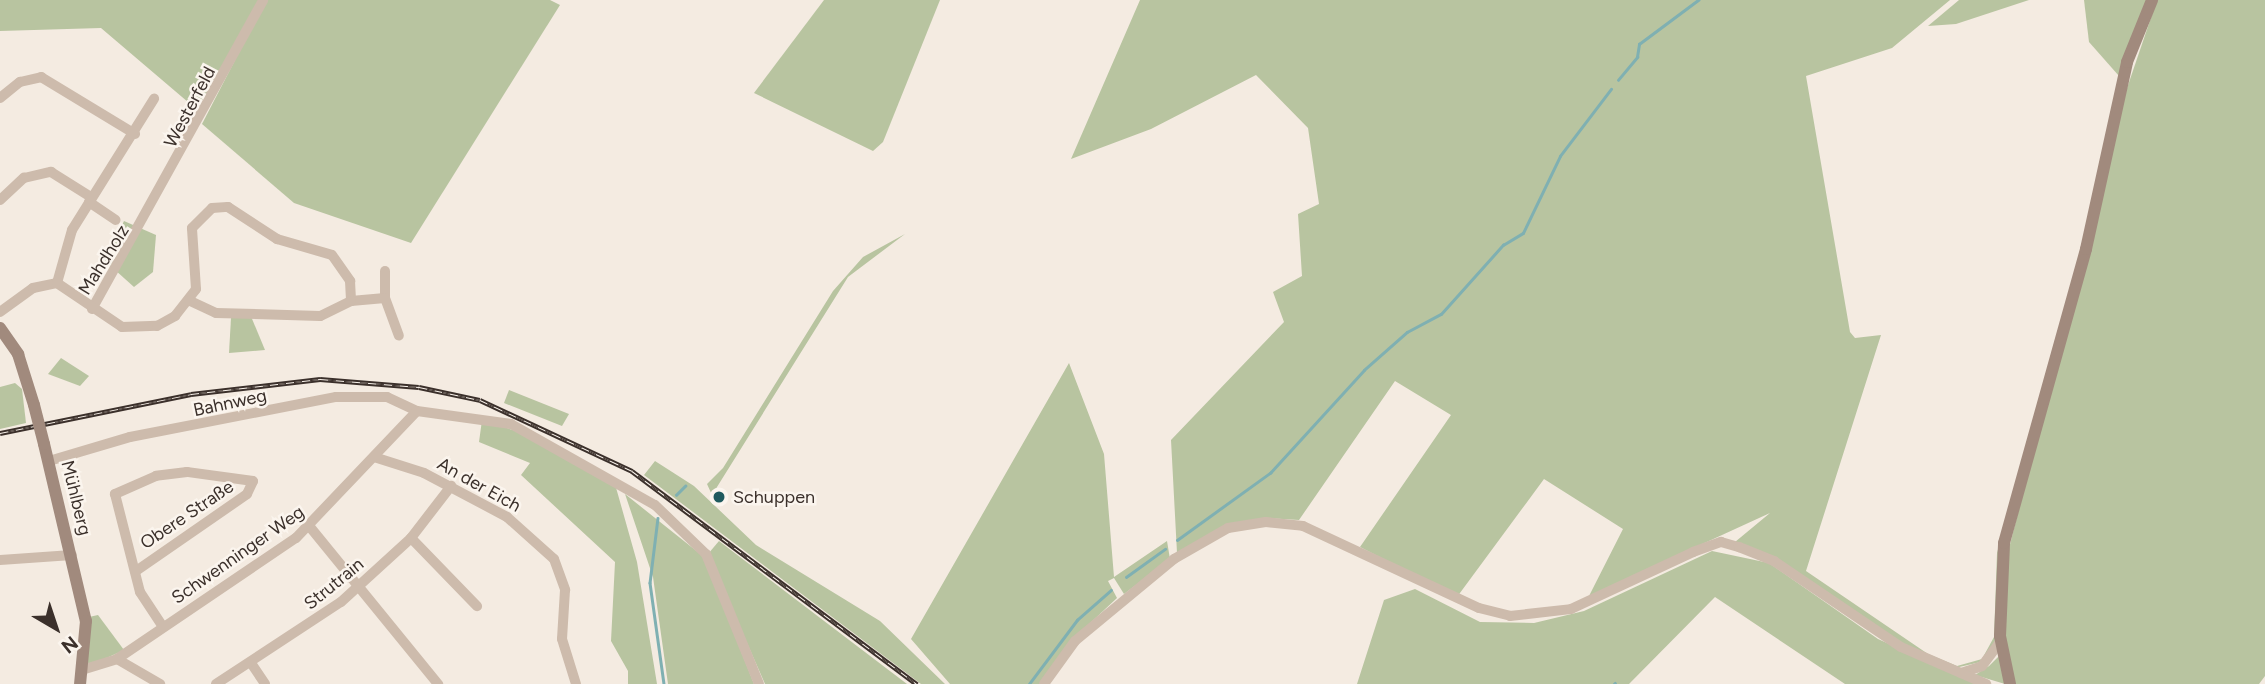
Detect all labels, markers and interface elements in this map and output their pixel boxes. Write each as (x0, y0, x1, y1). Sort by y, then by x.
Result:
street label: Westerfeld (160, 63, 220, 151)
street label: Mahdholz (74, 221, 134, 299)
street label: Bahnweg (191, 385, 269, 421)
street label: An der Eich (433, 453, 525, 517)
street label: Mühlberg (56, 458, 96, 538)
street label: Obere Straße (136, 476, 238, 554)
place label: Schuppen (733, 486, 815, 508)
marker: Schuppen (711, 489, 727, 505)
street label: Schwenninger Weg (168, 501, 308, 609)
street label: Strutrain (300, 553, 368, 615)
north arrow (21, 593, 91, 663)
text: N (57, 631, 82, 658)

